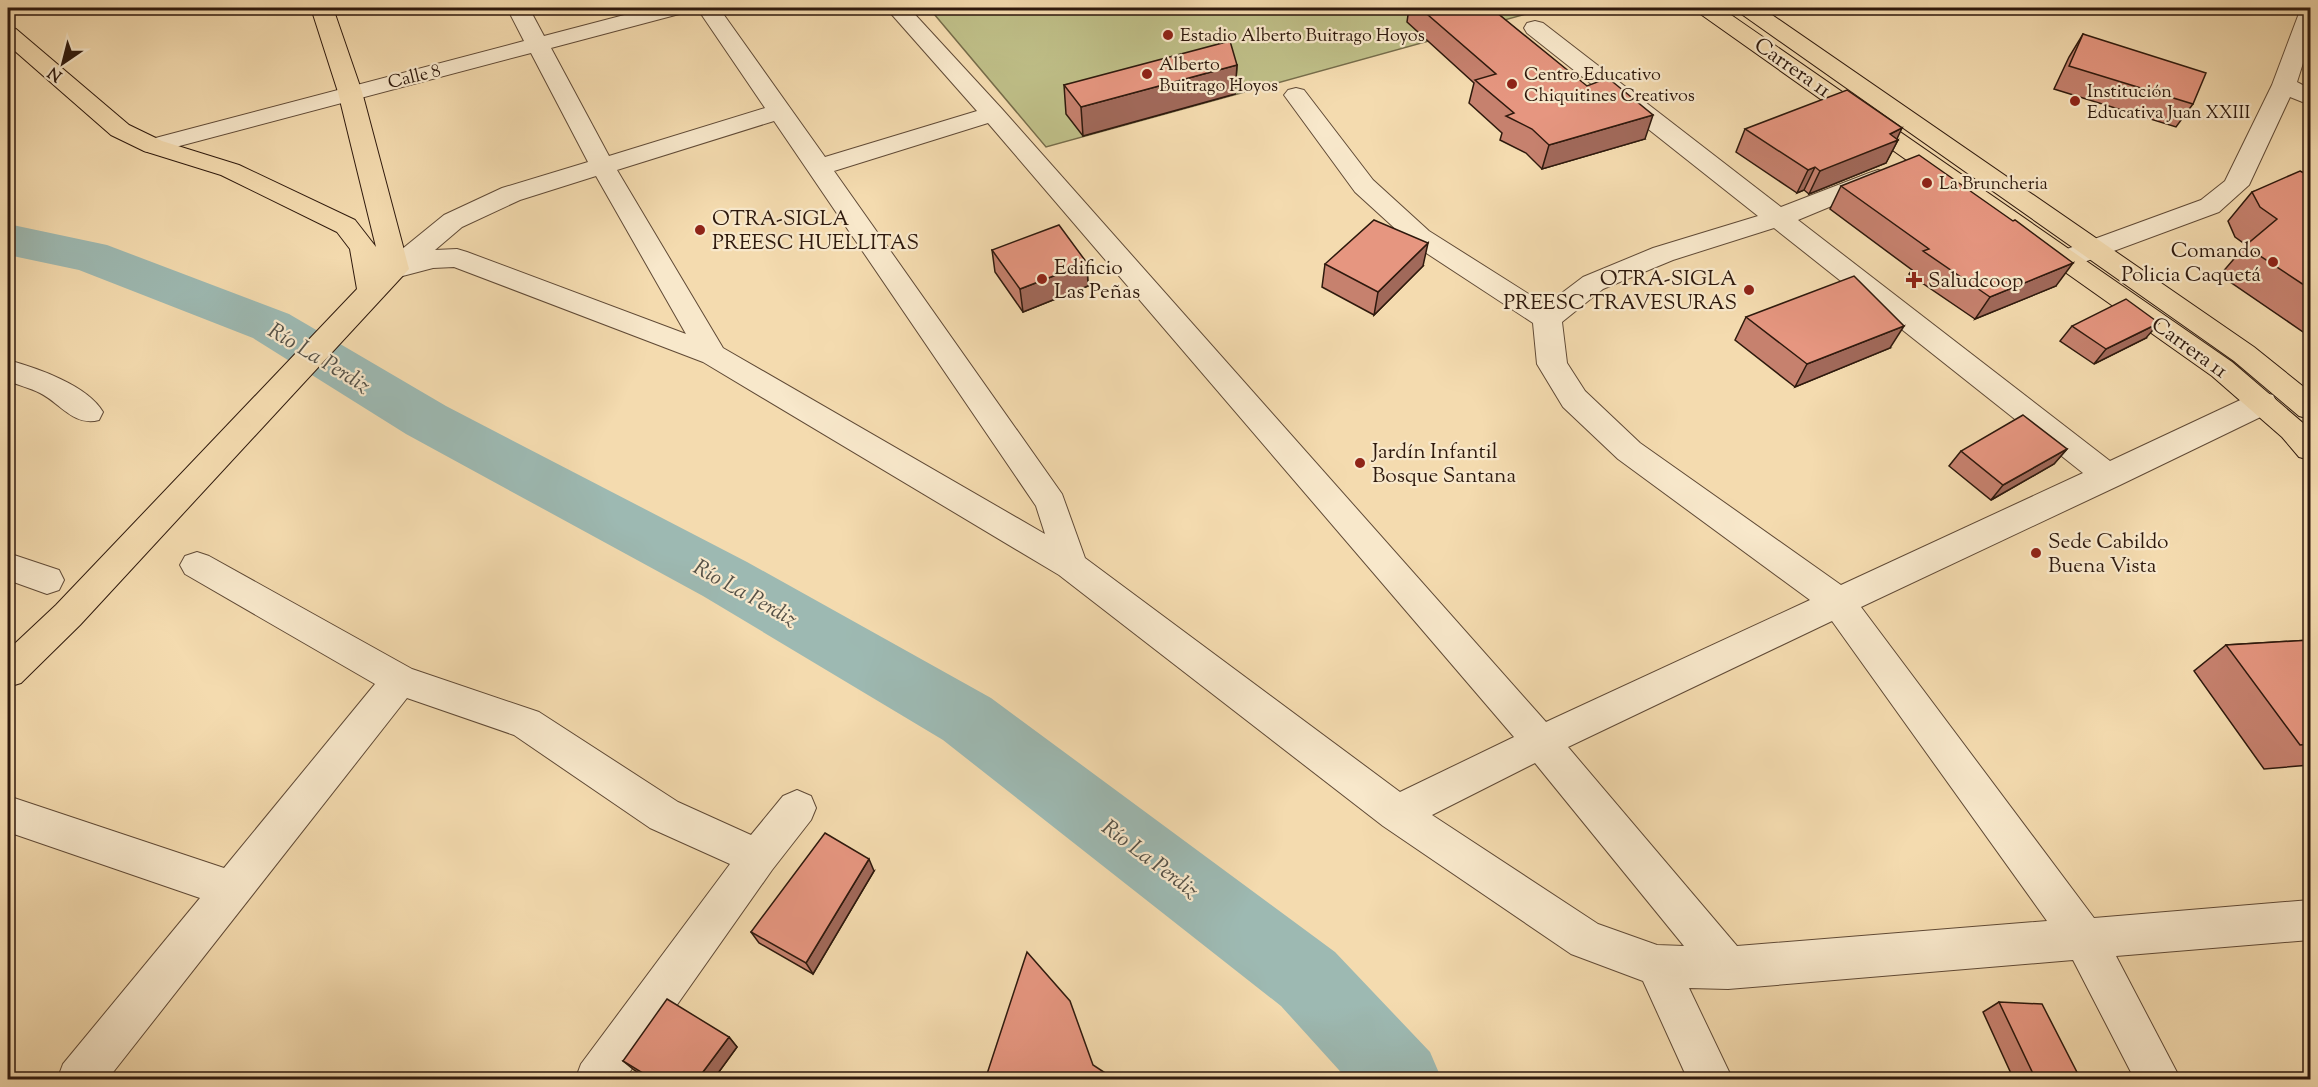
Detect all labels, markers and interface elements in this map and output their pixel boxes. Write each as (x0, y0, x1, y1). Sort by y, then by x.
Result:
place label: Estadio Alberto Buitrago Hoyos (1180, 24, 1425, 50)
marker: Estadio Alberto Buitrago Hoyos (1161, 28, 1175, 42)
street label: Carrera 11 (1747, 31, 1836, 106)
north arrow (33, 33, 93, 93)
place label: Alberto Buitrago Hoyos (1159, 53, 1278, 100)
street label: Calle 8 (385, 59, 444, 97)
text: N (44, 60, 68, 86)
place label: Centro Educativo Chiquitines Creativos (1524, 63, 1695, 110)
marker: Alberto Buitrago Hoyos (1140, 67, 1154, 81)
marker: Centro Educativo Chiquitines Creativos (1505, 77, 1519, 91)
place label: Institución Educativa Juan XXIII (2087, 80, 2250, 127)
marker: Institución Educativa Juan XXIII (2068, 94, 2082, 108)
place label: La Bruncheria (1939, 172, 2048, 198)
marker: La Bruncheria (1920, 176, 1934, 190)
place label: OTRA-SIGLA PREESC HUELLITAS (712, 205, 919, 259)
marker: OTRA-SIGLA PREESC HUELLITAS (693, 223, 707, 237)
place label: Comando Policia Caquetá (2121, 237, 2261, 291)
place label: Edificio Las Peñas (1054, 254, 1140, 308)
marker: Comando Policia Caquetá (2266, 255, 2280, 269)
place label: OTRA-SIGLA PREESC TRAVESURAS (1503, 265, 1737, 319)
place label: Saludcoop (1928, 267, 2024, 297)
marker: Saludcoop (1905, 271, 1923, 289)
marker: Edificio Las Peñas (1035, 272, 1049, 286)
marker: OTRA-SIGLA PREESC TRAVESURAS (1742, 283, 1756, 297)
street label: Carrera 11 (2144, 311, 2233, 387)
water label: Río La Perdiz (261, 316, 376, 403)
place label: Jardín Infantil Bosque Santana (1371, 438, 1517, 492)
marker: Jardín Infantil Bosque Santana (1353, 456, 1367, 470)
place label: Sede Cabildo Buena Vista (2048, 528, 2169, 582)
marker: Sede Cabildo Buena Vista (2029, 546, 2043, 560)
water label: Río La Perdiz (687, 553, 802, 636)
water label: Río La Perdiz (1094, 813, 1205, 908)

